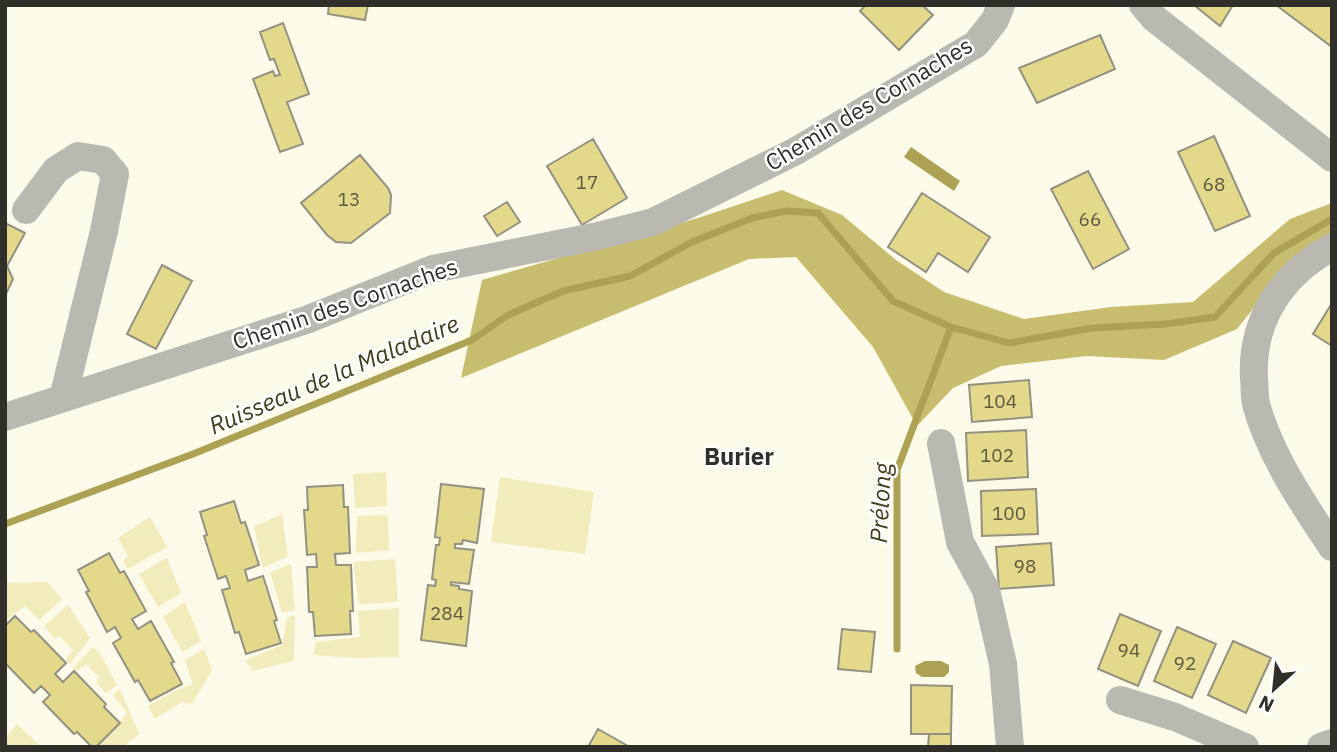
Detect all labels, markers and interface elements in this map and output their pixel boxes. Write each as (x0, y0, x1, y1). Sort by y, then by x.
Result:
street label: Chemin des Cornaches (759, 29, 977, 177)
house number: 17 (576, 170, 598, 194)
house number: 68 (1203, 172, 1225, 196)
house number: 13 (338, 187, 360, 211)
house number: 66 (1079, 207, 1101, 231)
street label: Chemin des Cornaches (228, 250, 461, 356)
water label: Ruisseau de la Maladaire (204, 307, 463, 441)
house number: 104 (983, 389, 1017, 413)
district label: Burier (704, 440, 774, 472)
house number: 102 (980, 443, 1014, 467)
water label: Prélong (862, 460, 898, 544)
house number: 100 (992, 501, 1026, 525)
house number: 98 (1014, 554, 1036, 578)
house number: 284 (430, 601, 464, 625)
house number: 94 (1118, 638, 1140, 662)
house number: 92 (1174, 651, 1196, 675)
north arrow (1239, 654, 1309, 724)
text: N (1255, 690, 1278, 718)

